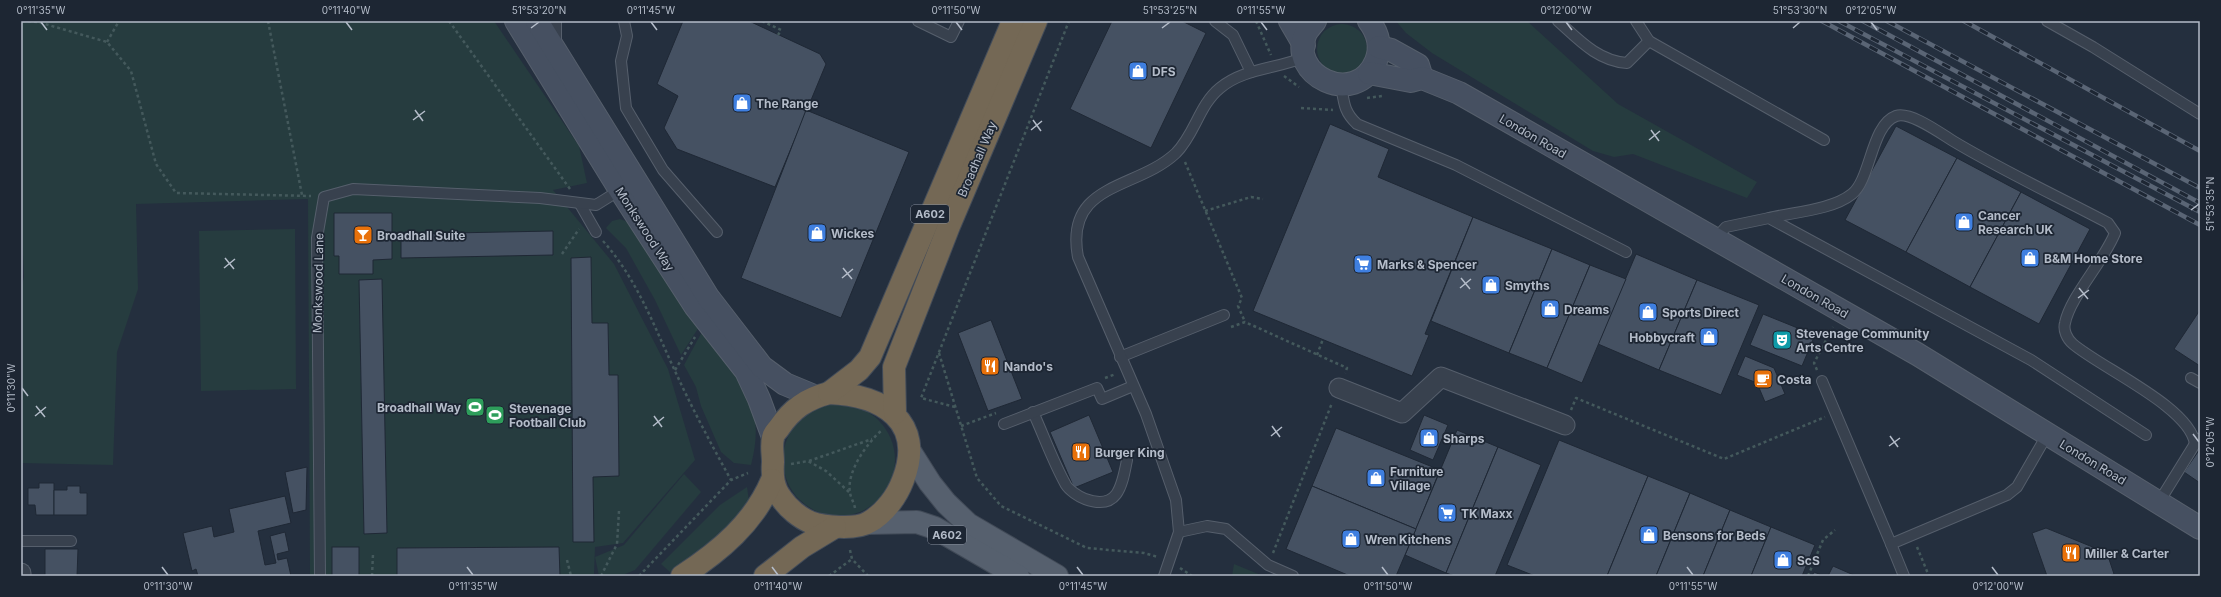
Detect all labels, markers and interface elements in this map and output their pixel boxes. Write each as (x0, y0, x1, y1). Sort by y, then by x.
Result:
text: 0°11'35"W (17, 4, 66, 16)
text: 0°11'40"W (322, 4, 370, 16)
text: 51°53'20"N (512, 4, 566, 16)
text: 0°11'45"W (627, 4, 675, 16)
text: 0°11'50"W (932, 4, 981, 16)
text: 51°53'25"N (1143, 4, 1197, 16)
text: 0°11'55"W (1237, 4, 1285, 16)
text: 0°12'00"W (1540, 4, 1592, 16)
text: 51°53'30"N (1773, 4, 1827, 16)
text: 0°12'05"W (1846, 4, 1897, 16)
shop icon: DFS (1127, 60, 1149, 82)
place label: DFS (1152, 64, 1176, 79)
shop icon: The Range (731, 92, 753, 114)
place label: The Range (756, 96, 818, 111)
street label: London Road (1497, 111, 1569, 161)
street label: Broadhall Way (954, 119, 1000, 199)
text: 51°53'35"N (2204, 177, 2216, 231)
street label: Monkswood Way (612, 184, 678, 274)
road number: A602 (911, 205, 949, 223)
place label: Cancer Research UK (1978, 208, 2054, 237)
shop icon: Cancer Research UK (1953, 211, 1975, 233)
shop icon: Wickes (806, 222, 828, 244)
bar icon: Broadhall Suite (352, 224, 374, 246)
place label: Wickes (831, 226, 875, 241)
place label: Broadhall Suite (377, 228, 465, 243)
street label: Monkswood Lane (310, 233, 326, 333)
shop icon: B&M Home Store (2019, 247, 2041, 269)
place label: B&M Home Store (2044, 251, 2143, 266)
supermarket icon: Marks & Spencer (1352, 253, 1374, 275)
place label: Marks & Spencer (1377, 257, 1477, 272)
street label: London Road (1779, 271, 1851, 321)
shop icon: Smyths (1480, 274, 1502, 296)
place label: Smyths (1505, 278, 1550, 293)
shop icon: Dreams (1539, 298, 1561, 320)
shop icon: Sports Direct (1637, 301, 1659, 323)
place label: Dreams (1564, 302, 1609, 317)
place label: Sports Direct (1662, 305, 1739, 320)
shop icon: Hobbycraft (1698, 326, 1720, 348)
place label: Stevenage Community Arts Centre (1796, 326, 1930, 355)
theatre icon: Stevenage Community Arts Centre (1771, 329, 1793, 351)
place label: Hobbycraft (1629, 330, 1696, 345)
restaurant icon: Nando's (979, 355, 1001, 377)
place label: Nando's (1004, 359, 1053, 374)
text: 0°11'30"W (5, 363, 17, 413)
cafe icon: Costa (1752, 368, 1774, 390)
place label: Costa (1777, 372, 1811, 387)
sports icon: Broadhall Way (464, 396, 486, 418)
place label: Broadhall Way (377, 400, 462, 415)
place label: Stevenage Football Club (509, 401, 586, 430)
sports icon: Stevenage Football Club (484, 404, 506, 426)
text: 0°12'05"W (2204, 416, 2216, 467)
shop icon: Sharps (1418, 427, 1440, 449)
place label: Sharps (1443, 431, 1485, 446)
street label: London Road (2057, 436, 2129, 488)
restaurant icon: Burger King (1070, 441, 1092, 463)
place label: Burger King (1095, 445, 1165, 460)
place label: Furniture Village (1390, 464, 1443, 493)
shop icon: Furniture Village (1365, 467, 1387, 489)
supermarket icon: TK Maxx (1436, 502, 1458, 524)
place label: TK Maxx (1461, 506, 1513, 521)
shop icon: Bensons for Beds (1638, 524, 1660, 546)
road number: A602 (928, 526, 966, 544)
shop icon: Wren Kitchens (1340, 528, 1362, 550)
place label: Bensons for Beds (1663, 528, 1766, 543)
place label: Wren Kitchens (1365, 532, 1452, 547)
restaurant icon: Miller & Carter (2060, 542, 2082, 564)
place label: Miller & Carter (2085, 546, 2169, 561)
shop icon: ScS (1772, 549, 1794, 571)
place label: ScS (1797, 553, 1820, 568)
text: 0°11'30"W (144, 580, 193, 592)
text: 0°11'35"W (449, 580, 498, 592)
text: 0°11'40"W (754, 580, 802, 592)
text: 0°11'45"W (1059, 580, 1107, 592)
text: 0°11'50"W (1364, 580, 1413, 592)
text: 0°11'55"W (1669, 580, 1717, 592)
text: 0°12'00"W (1972, 580, 2024, 592)

